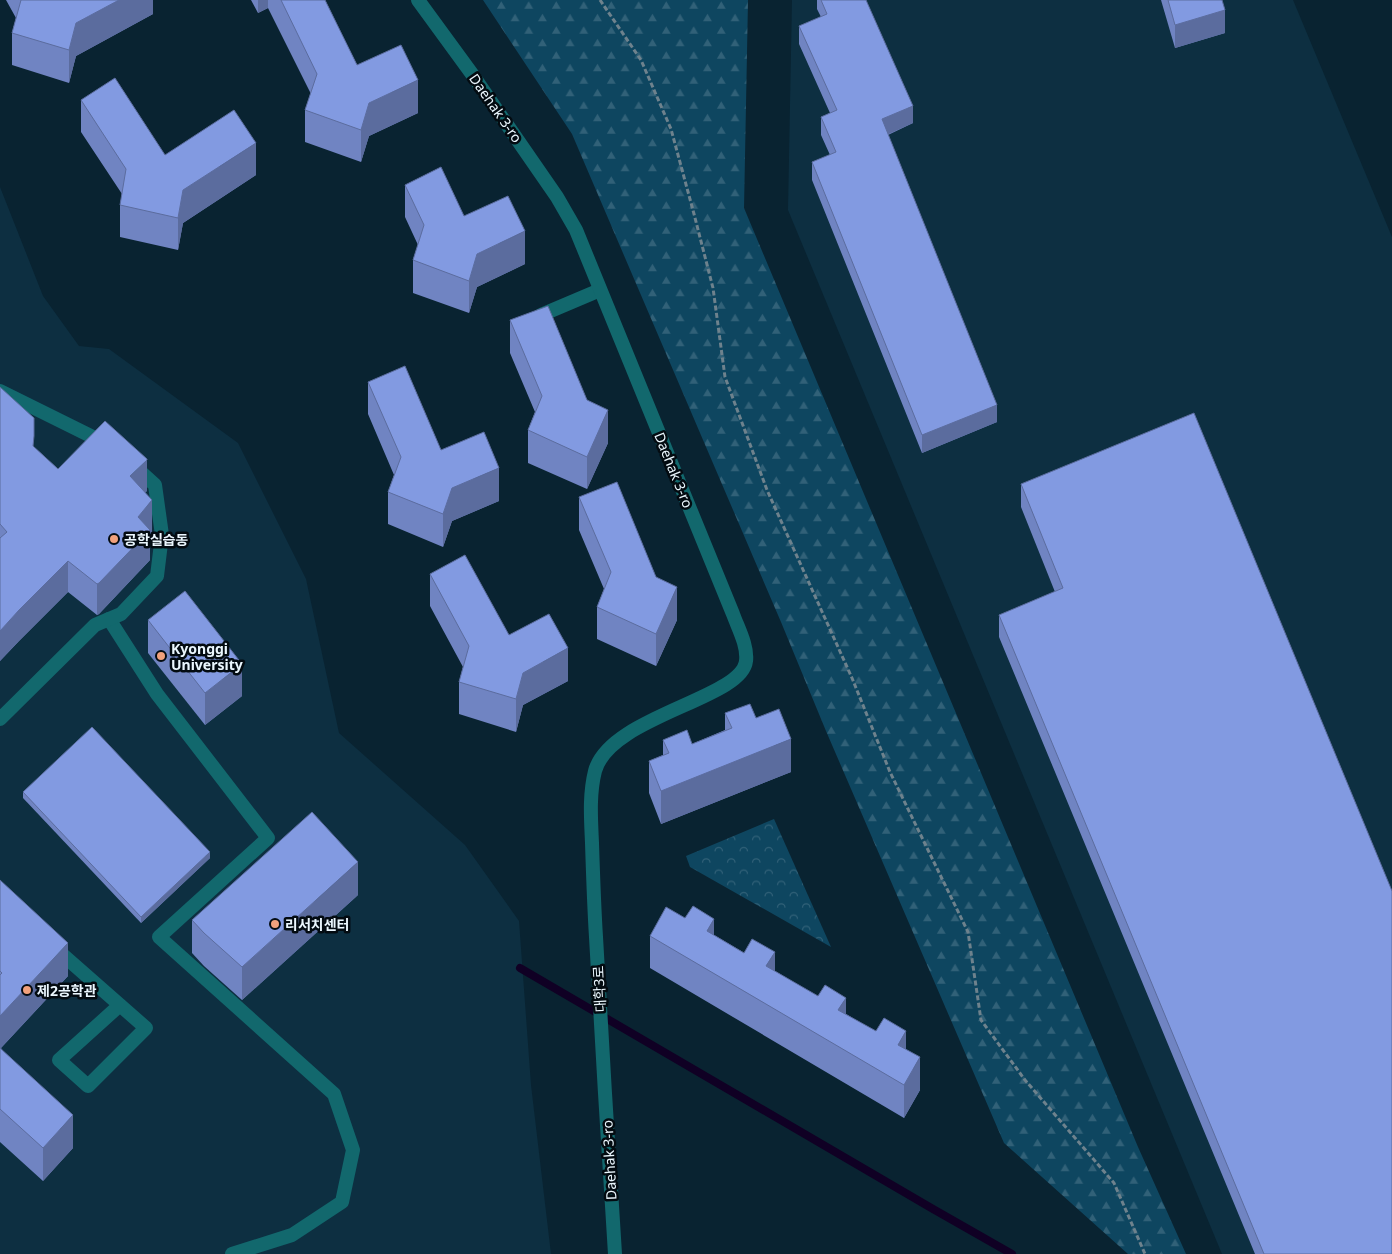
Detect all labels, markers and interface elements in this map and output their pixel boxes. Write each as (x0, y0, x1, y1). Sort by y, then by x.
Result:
street label: Daehak 3-ro (465, 70, 527, 146)
street label: Daehak 3-ro (650, 429, 698, 511)
place label: 공학실습동 (124, 530, 189, 549)
marker: 공학실습동 (108, 533, 120, 545)
place label: Kyonggi University (171, 639, 243, 674)
marker: Kyonggi University (155, 650, 167, 662)
place label: 리서치센터 (285, 915, 349, 934)
marker: 리서치센터 (269, 918, 281, 930)
street label: 대학3로 (588, 965, 610, 1013)
place label: 제2공학관 (37, 981, 97, 1000)
marker: 제2공학관 (21, 984, 33, 996)
street label: Daehak 3-ro (597, 1120, 621, 1200)

